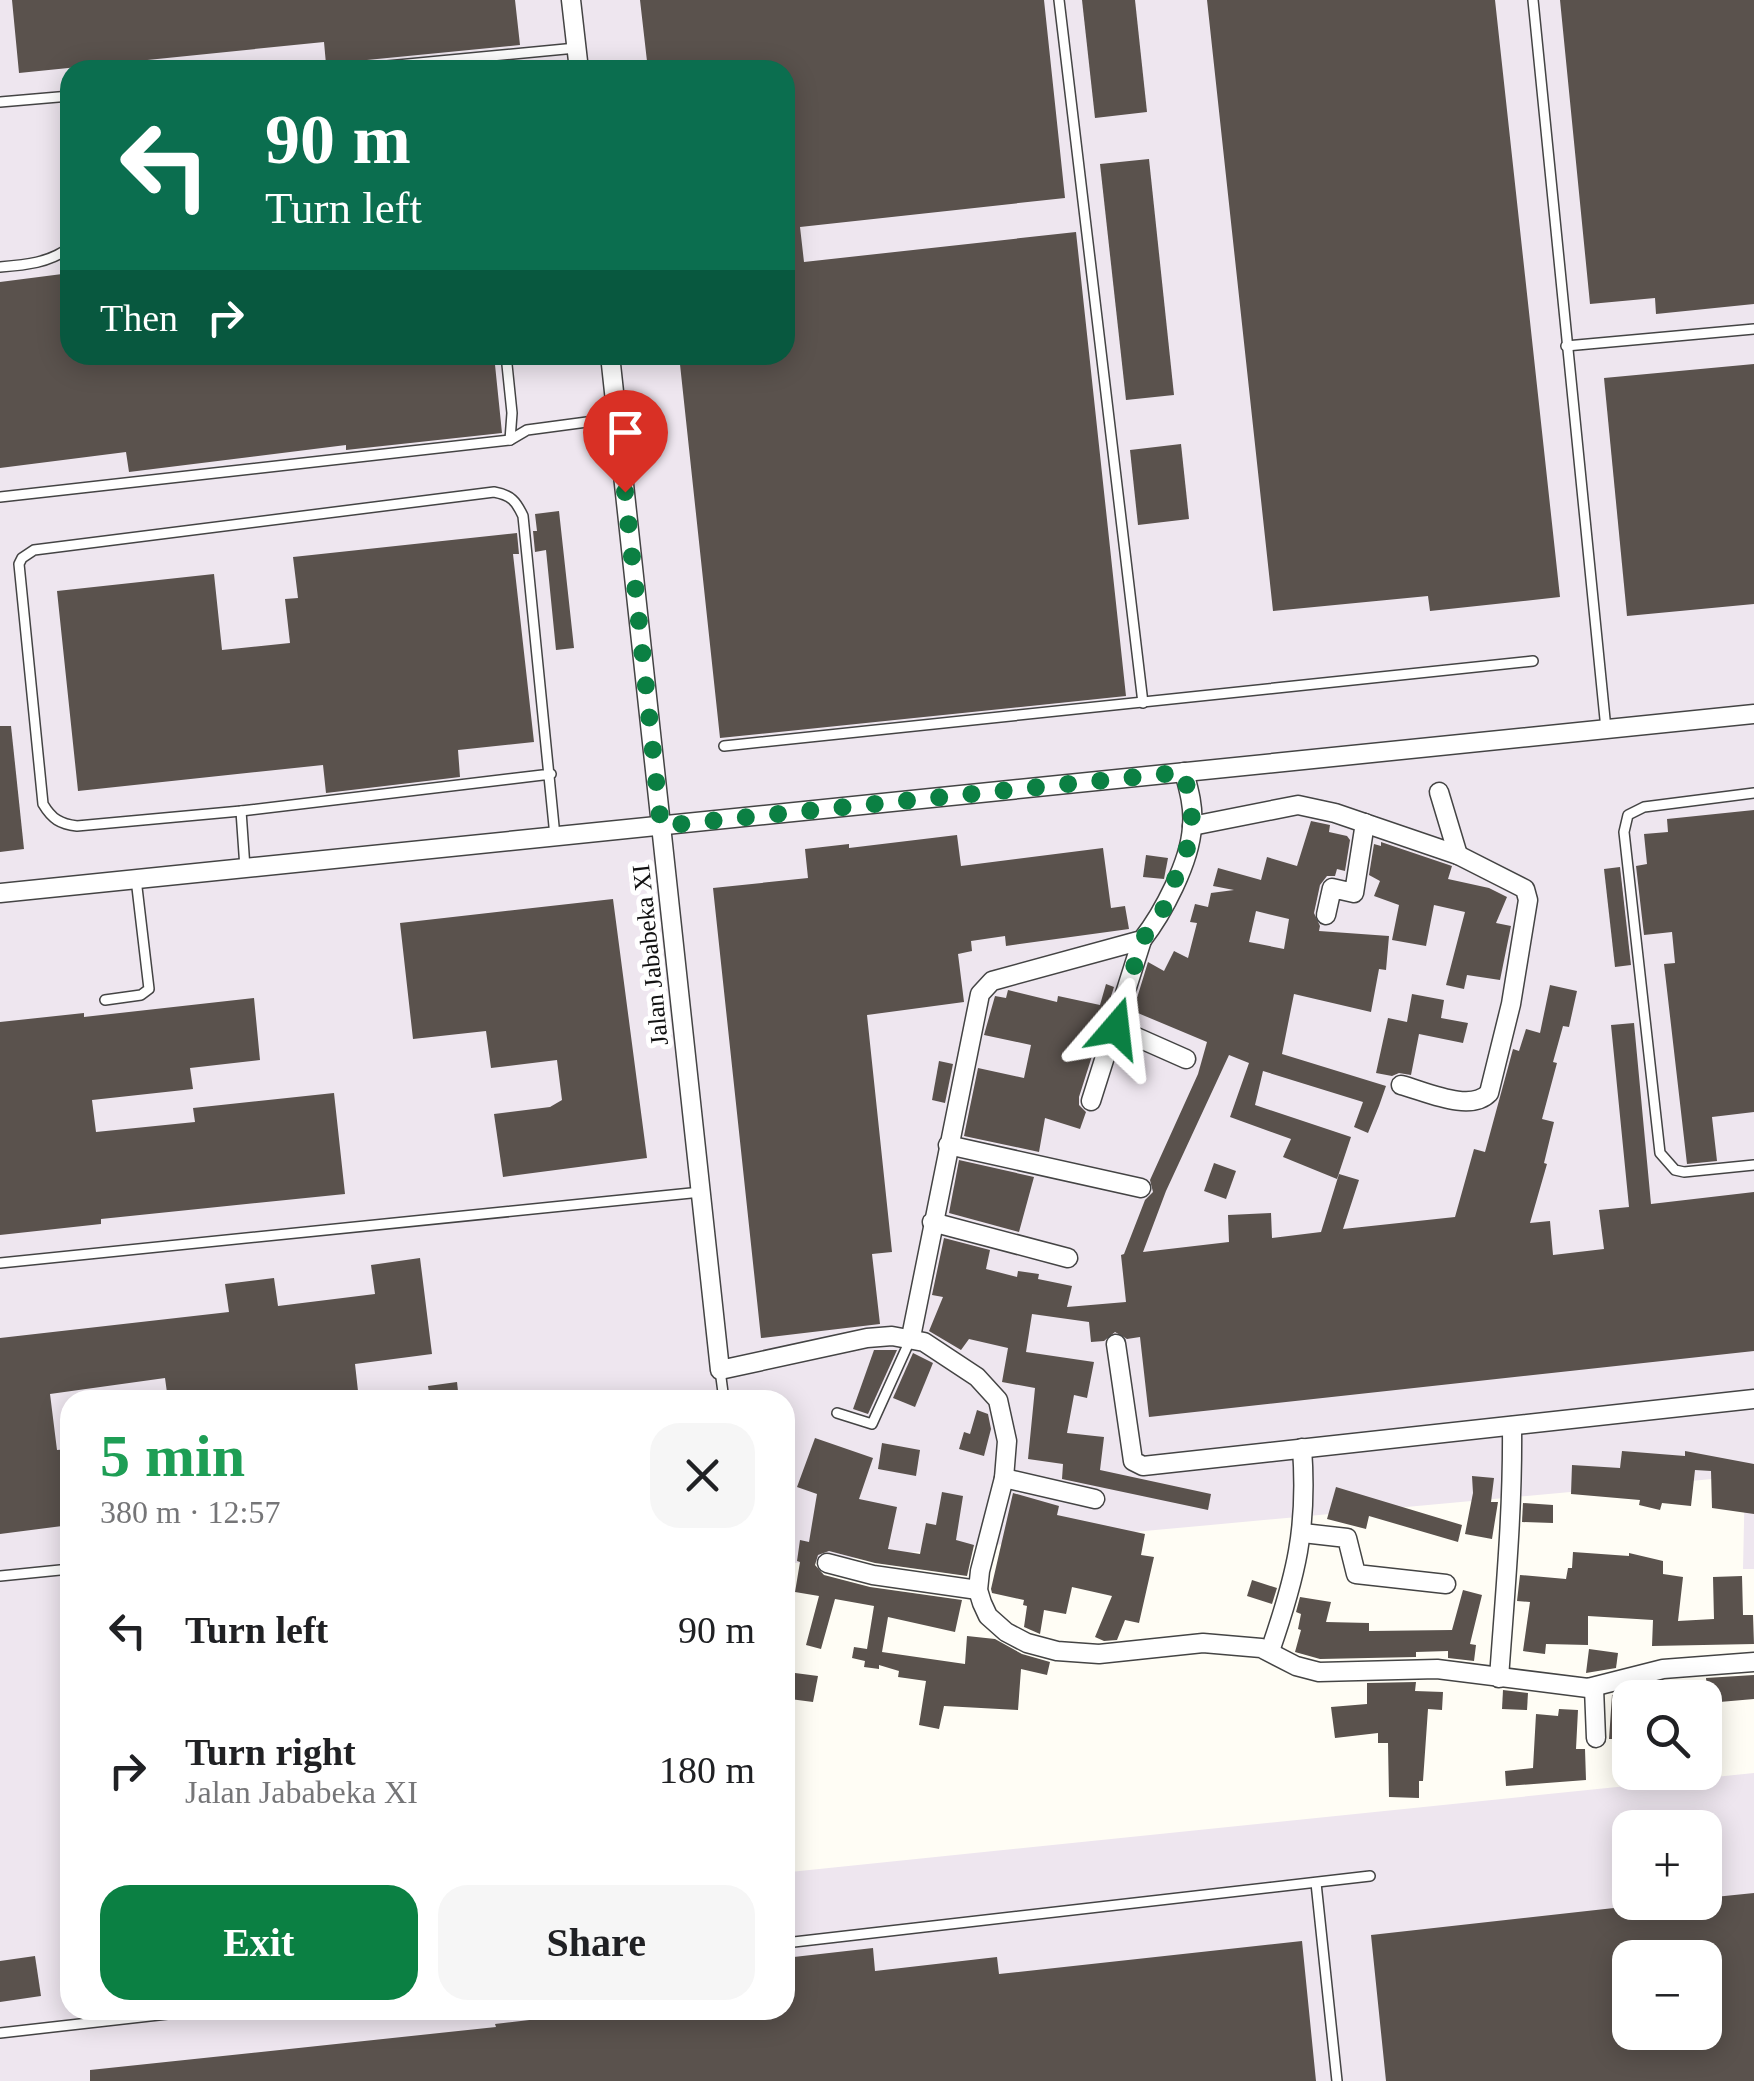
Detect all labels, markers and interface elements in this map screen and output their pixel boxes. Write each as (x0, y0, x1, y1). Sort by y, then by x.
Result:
icon: left (100, 100, 230, 230)
text: 90 m (265, 101, 411, 178)
text: Turn left (265, 183, 422, 233)
icon: right (198, 290, 253, 345)
text: Then (100, 297, 178, 339)
pin (583, 390, 668, 493)
icon: arrive (598, 405, 653, 460)
street label: Jalan Jababeka XI (627, 863, 673, 1047)
position arrow (1064, 976, 1168, 1080)
text: 5 min (100, 1423, 245, 1489)
button: close (650, 1423, 755, 1528)
text: 380 m · 12:57 (100, 1494, 280, 1530)
icon: left (100, 1603, 155, 1658)
text: Turn left (185, 1609, 328, 1651)
text: 90 m (678, 1609, 755, 1651)
map controls (1612, 1680, 1722, 2050)
button: search (1612, 1680, 1722, 1790)
text: Turn right (185, 1731, 356, 1773)
icon: right (100, 1743, 155, 1798)
text: 180 m (659, 1749, 755, 1791)
text: Jalan Jababeka XI (185, 1774, 418, 1810)
button: + (1612, 1810, 1722, 1920)
button: Exit (100, 1885, 418, 2000)
button: Share (438, 1885, 755, 2000)
button: − (1612, 1940, 1722, 2050)

